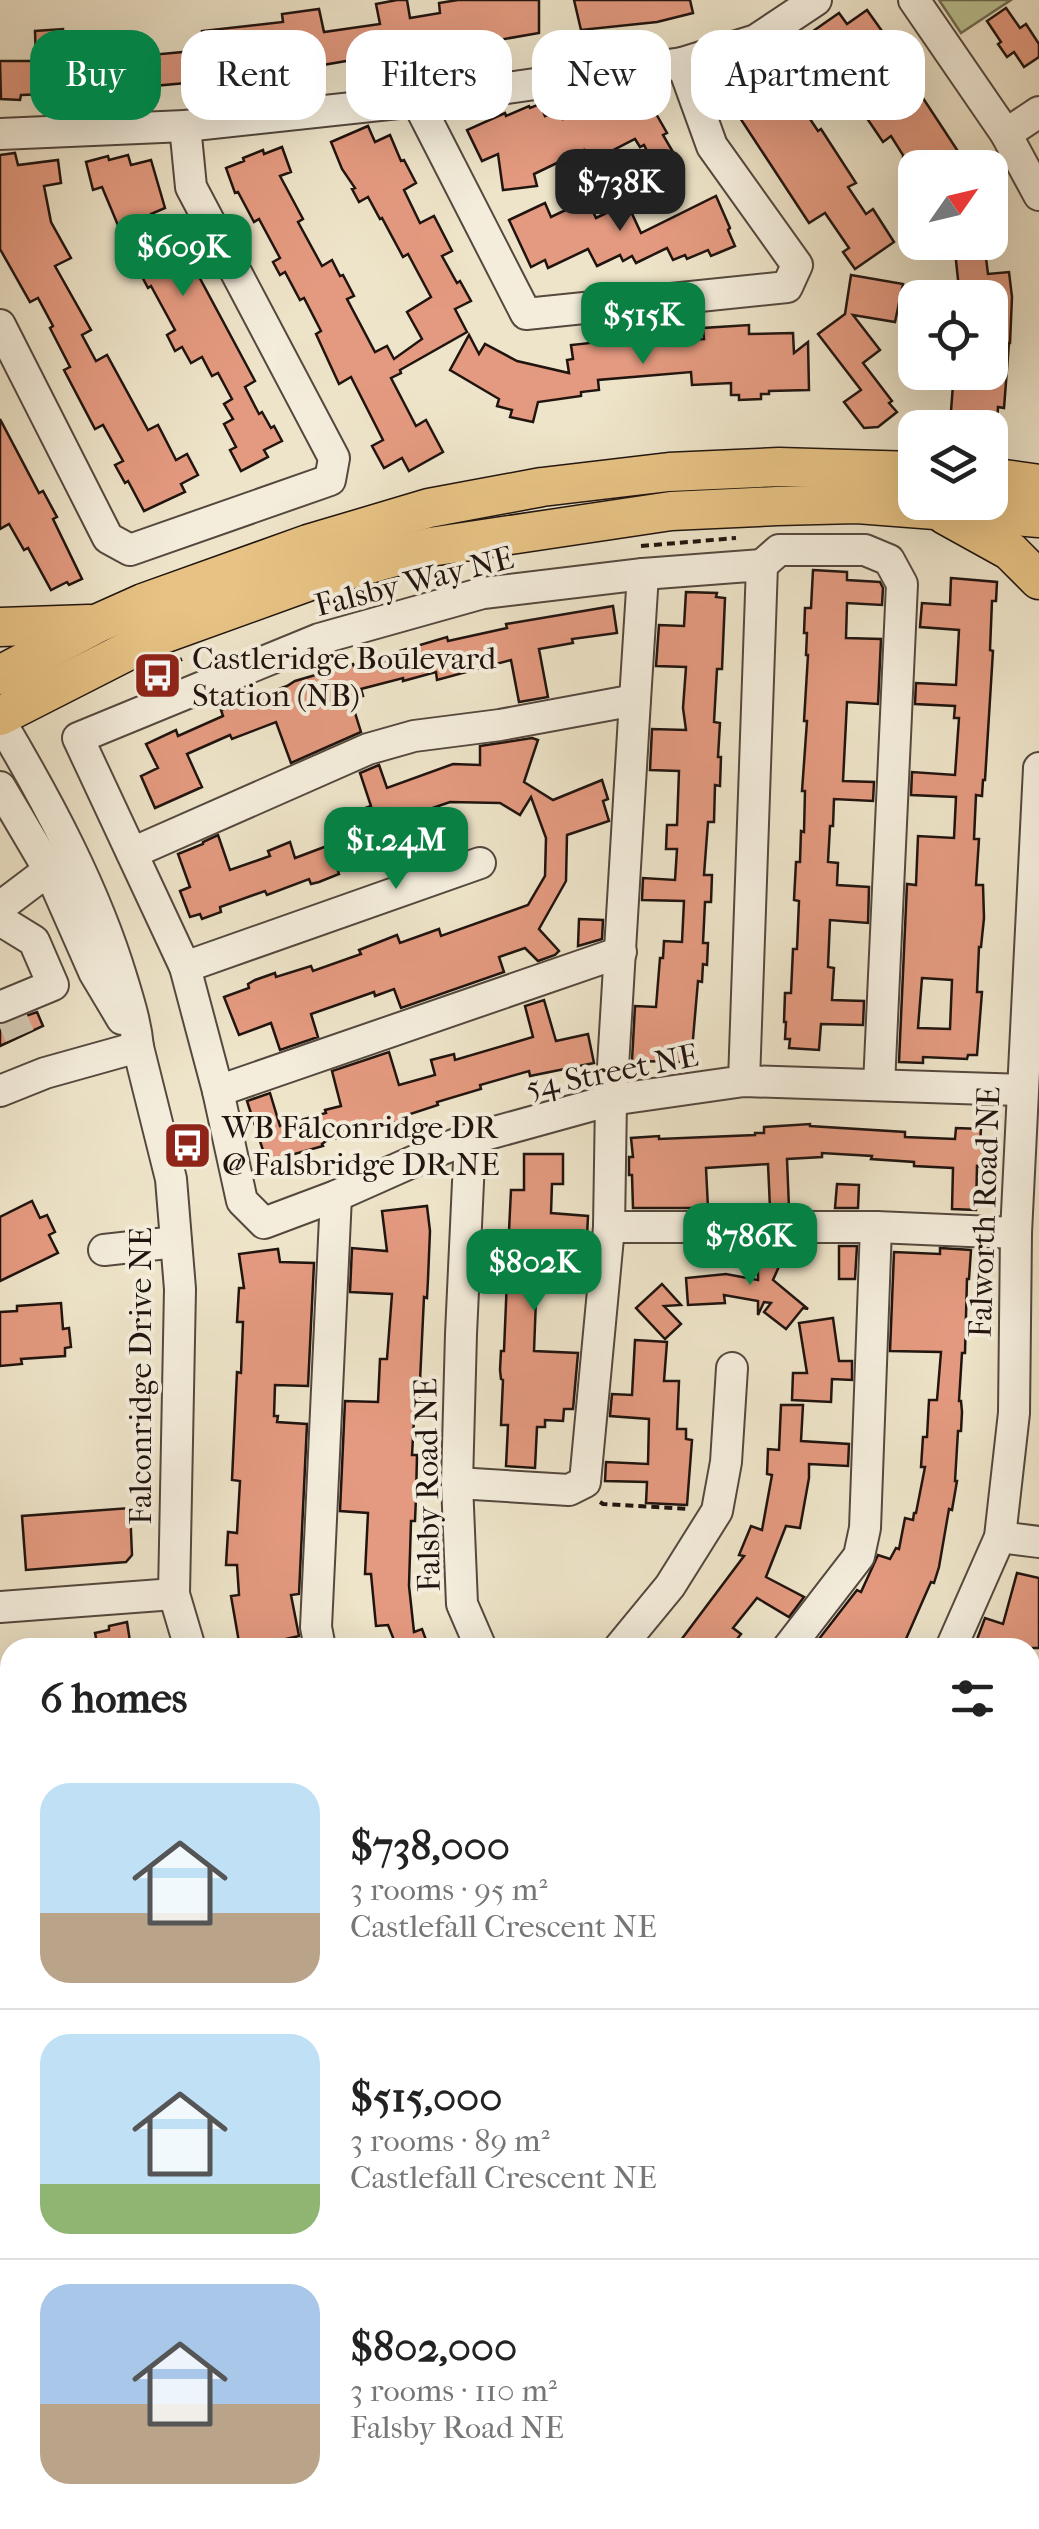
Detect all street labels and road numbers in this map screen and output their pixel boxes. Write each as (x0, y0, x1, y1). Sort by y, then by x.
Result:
street label: Falsby Way NE (311, 539, 517, 624)
street label: 54 Street NE (523, 1037, 701, 1106)
street label: Falworth Road NE (962, 1086, 1007, 1338)
street label: Falconridge Drive NE (122, 1227, 159, 1525)
street label: Falsby Road NE (407, 1378, 448, 1592)

